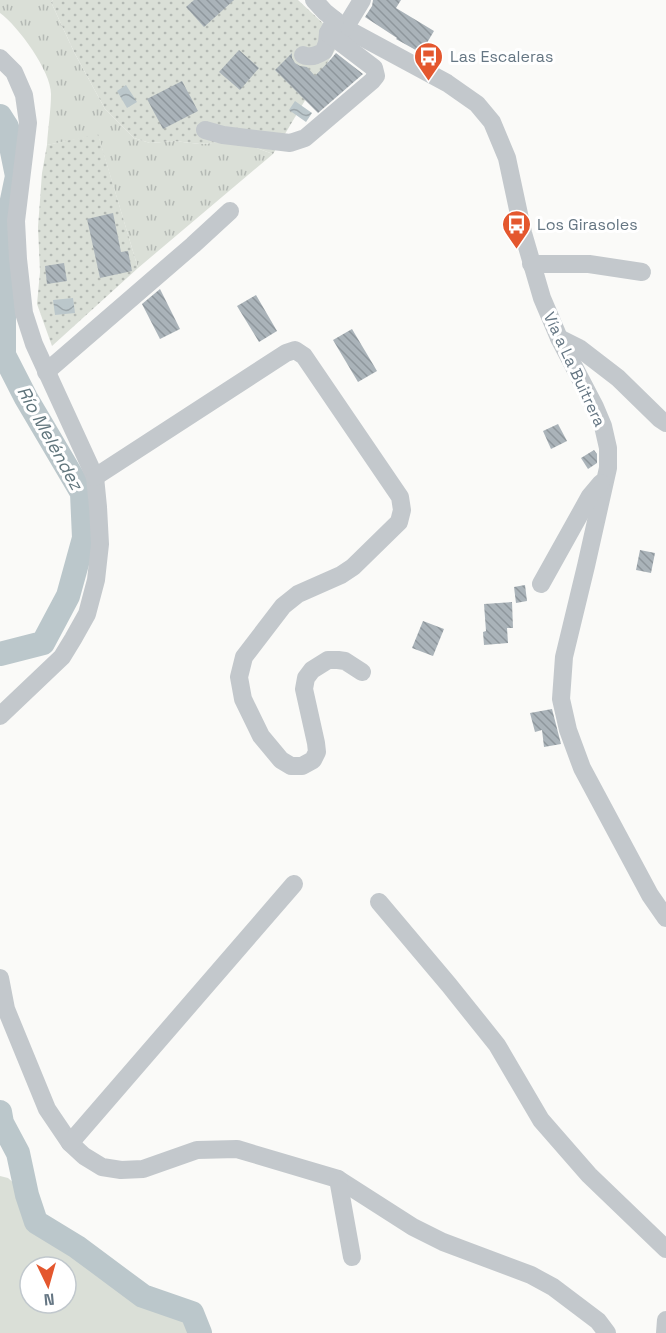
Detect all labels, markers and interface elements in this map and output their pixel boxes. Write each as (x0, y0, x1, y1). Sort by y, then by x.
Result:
bus stop icon: Las Escaleras (413, 40, 445, 82)
place label: Las Escaleras (450, 46, 553, 67)
bus stop icon: Los Girasoles (500, 208, 532, 250)
place label: Los Girasoles (537, 214, 638, 235)
street label: Vía a La Buitrera (539, 308, 610, 430)
water label: Río Meléndez (12, 382, 89, 495)
north arrow (18, 1255, 78, 1315)
text: N (43, 1289, 56, 1310)

